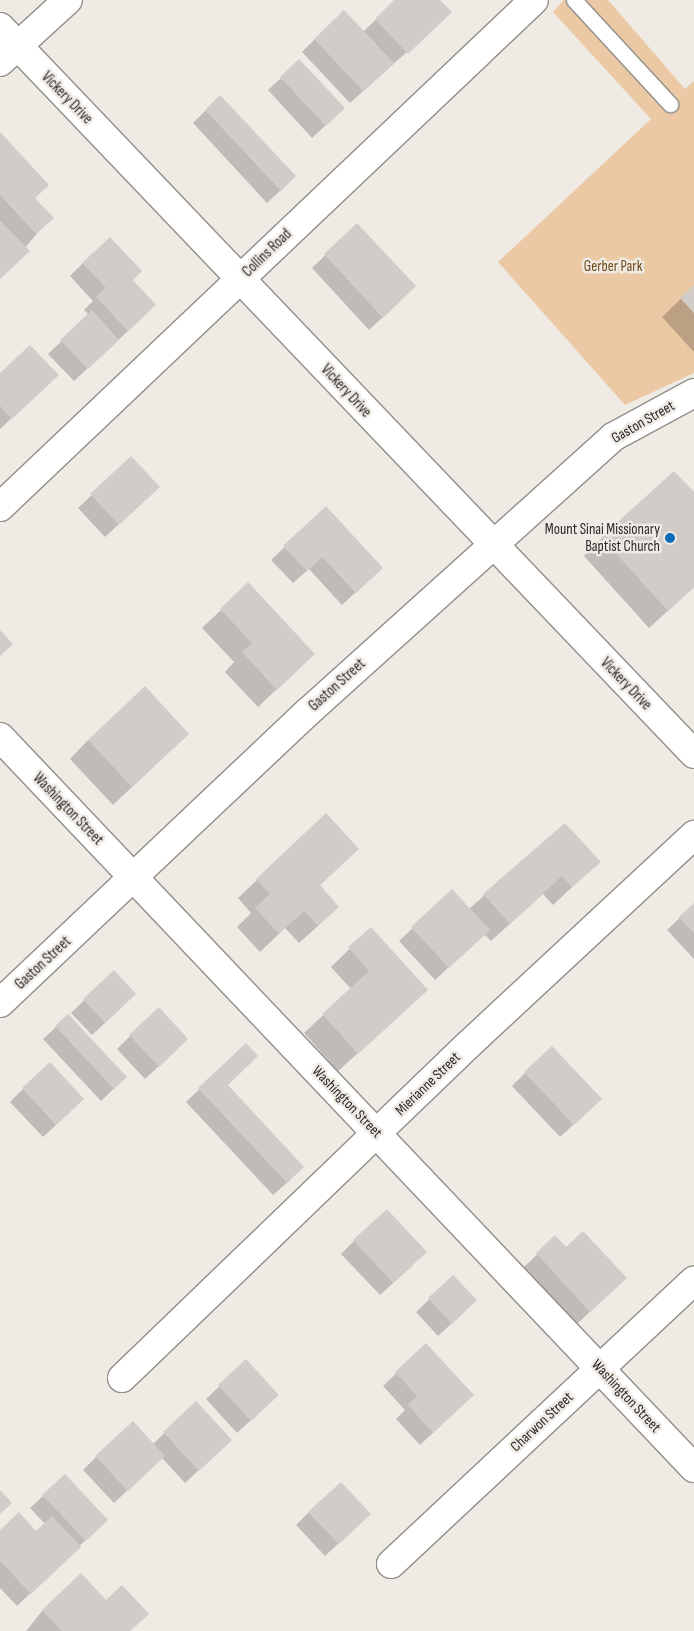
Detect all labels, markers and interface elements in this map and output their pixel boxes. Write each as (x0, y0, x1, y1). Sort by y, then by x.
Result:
street label: Vickery Drive (38, 68, 96, 128)
street label: Collins Road (239, 225, 295, 281)
park label: Gerber Park (584, 258, 642, 276)
street label: Vickery Drive (317, 361, 375, 421)
street label: Gaston Street (608, 397, 678, 447)
place label: Mount Sinai Missionary Baptist Church (545, 520, 660, 555)
marker: Mount Sinai Missionary Baptist Church (664, 532, 676, 544)
street label: Vickery Drive (597, 654, 655, 714)
street label: Gaston Street (305, 655, 369, 715)
street label: Washington Street (29, 769, 107, 849)
street label: Gaston Street (11, 933, 75, 993)
street label: Mierianne Street (392, 1049, 464, 1119)
street label: Washington Street (308, 1062, 386, 1142)
street label: Washington Street (588, 1356, 664, 1436)
street label: Charwon Street (507, 1388, 577, 1456)

